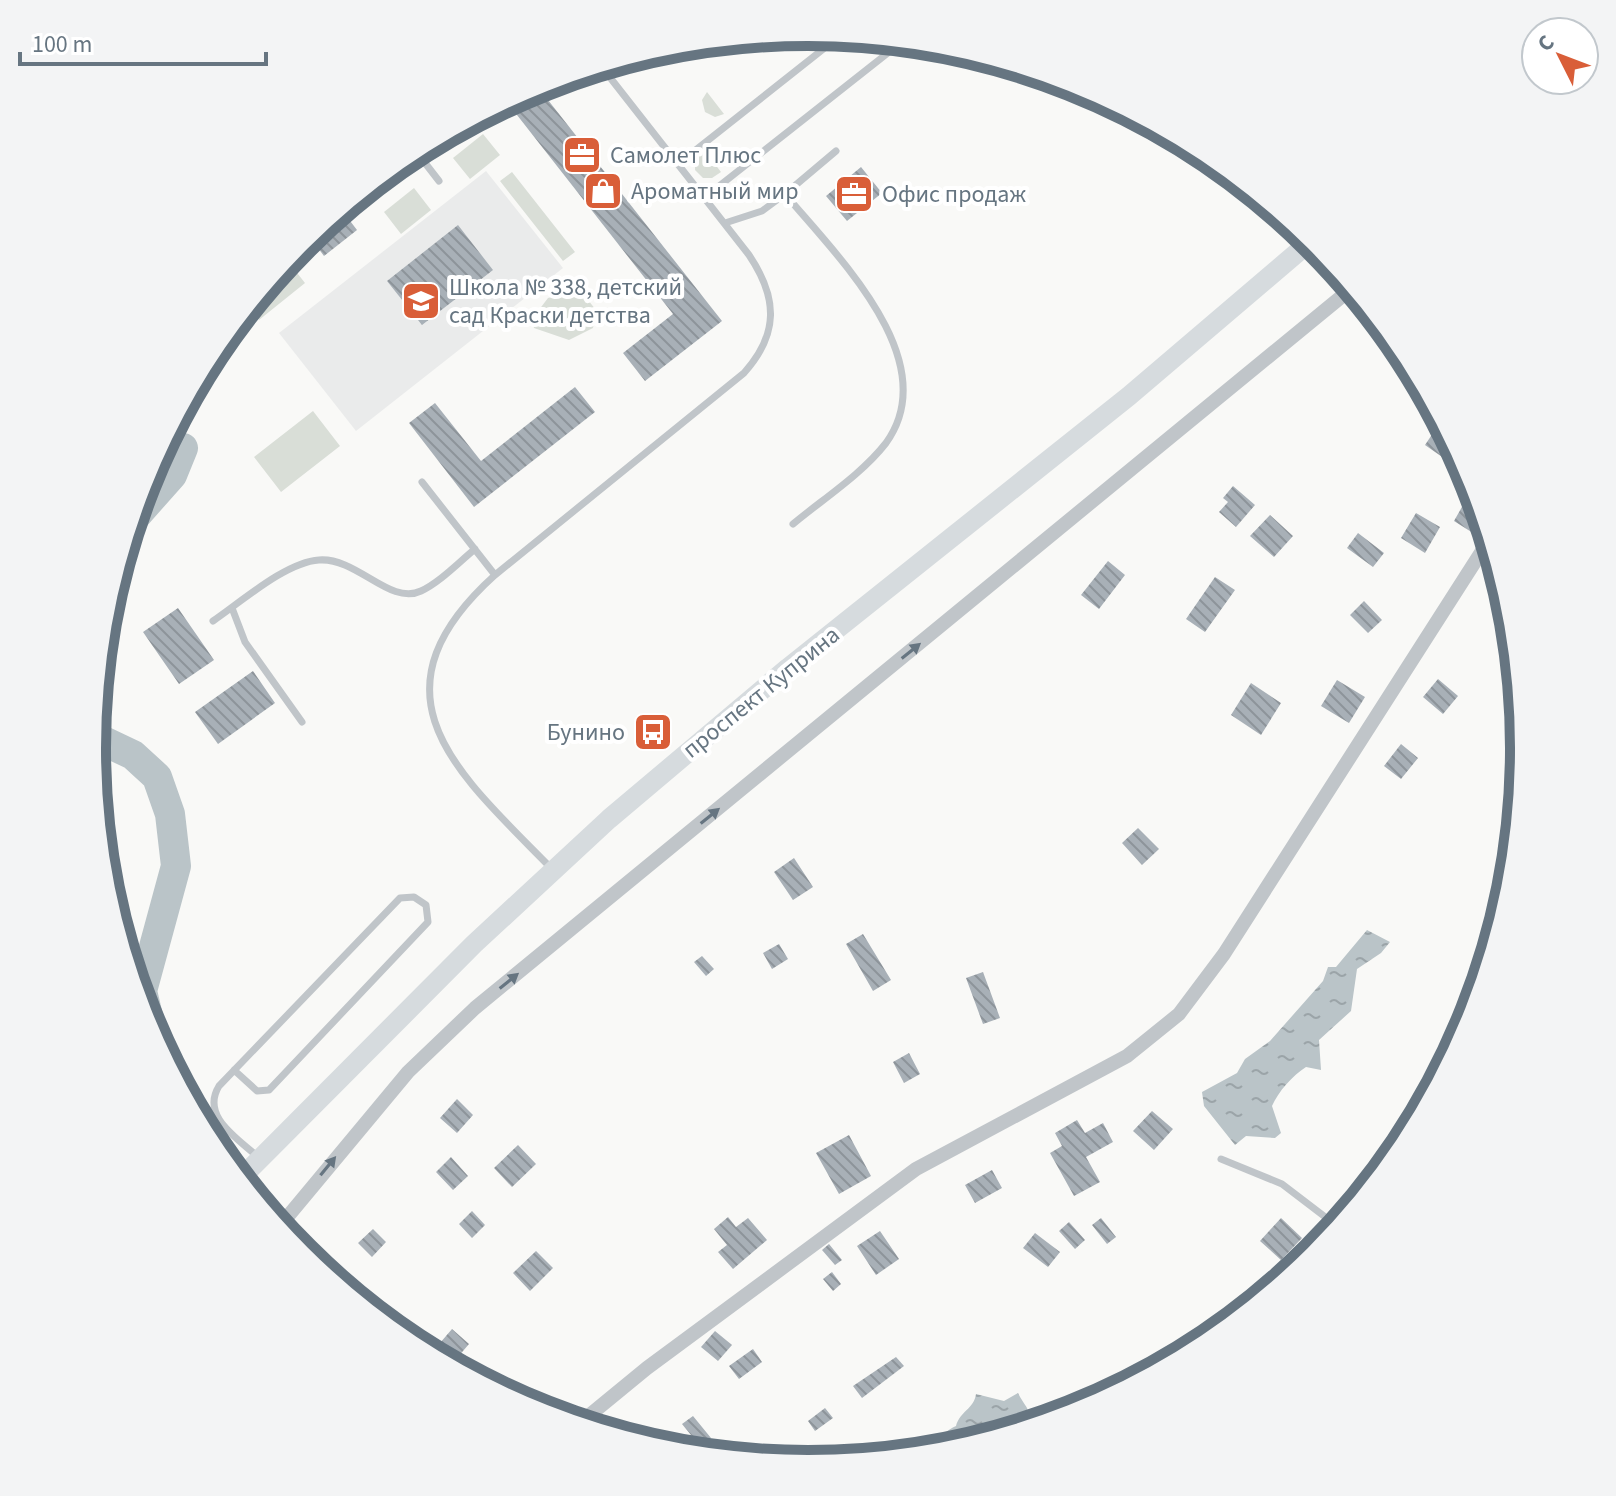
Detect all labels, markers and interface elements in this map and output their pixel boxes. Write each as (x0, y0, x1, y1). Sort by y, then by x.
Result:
scale bar (20, 16, 266, 66)
north arrow (1520, 16, 1600, 96)
text: 100 m (32, 27, 92, 62)
text: С (1530, 28, 1562, 59)
office icon: Самолет Плюс (561, 134, 603, 176)
place label: Самолет Плюс (610, 138, 761, 173)
shop icon: Ароматный мир (582, 170, 624, 212)
office icon: Офис продаж (833, 173, 875, 215)
place label: Ароматный мир (631, 174, 798, 209)
place label: Офис продаж (882, 177, 1026, 212)
place label: Школа № 338, детский сад Краски детства (449, 270, 682, 333)
school or university icon: Школа № 338, детский сад Краски детства (400, 280, 442, 322)
street label: проспект Куприна (675, 618, 847, 767)
one-way arrow (901, 643, 921, 660)
bus stop icon: Бунино (632, 711, 674, 753)
place label: Бунино (547, 715, 625, 750)
one-way arrow (700, 808, 720, 825)
one-way arrow (499, 973, 519, 989)
one-way arrow (319, 1156, 336, 1176)

